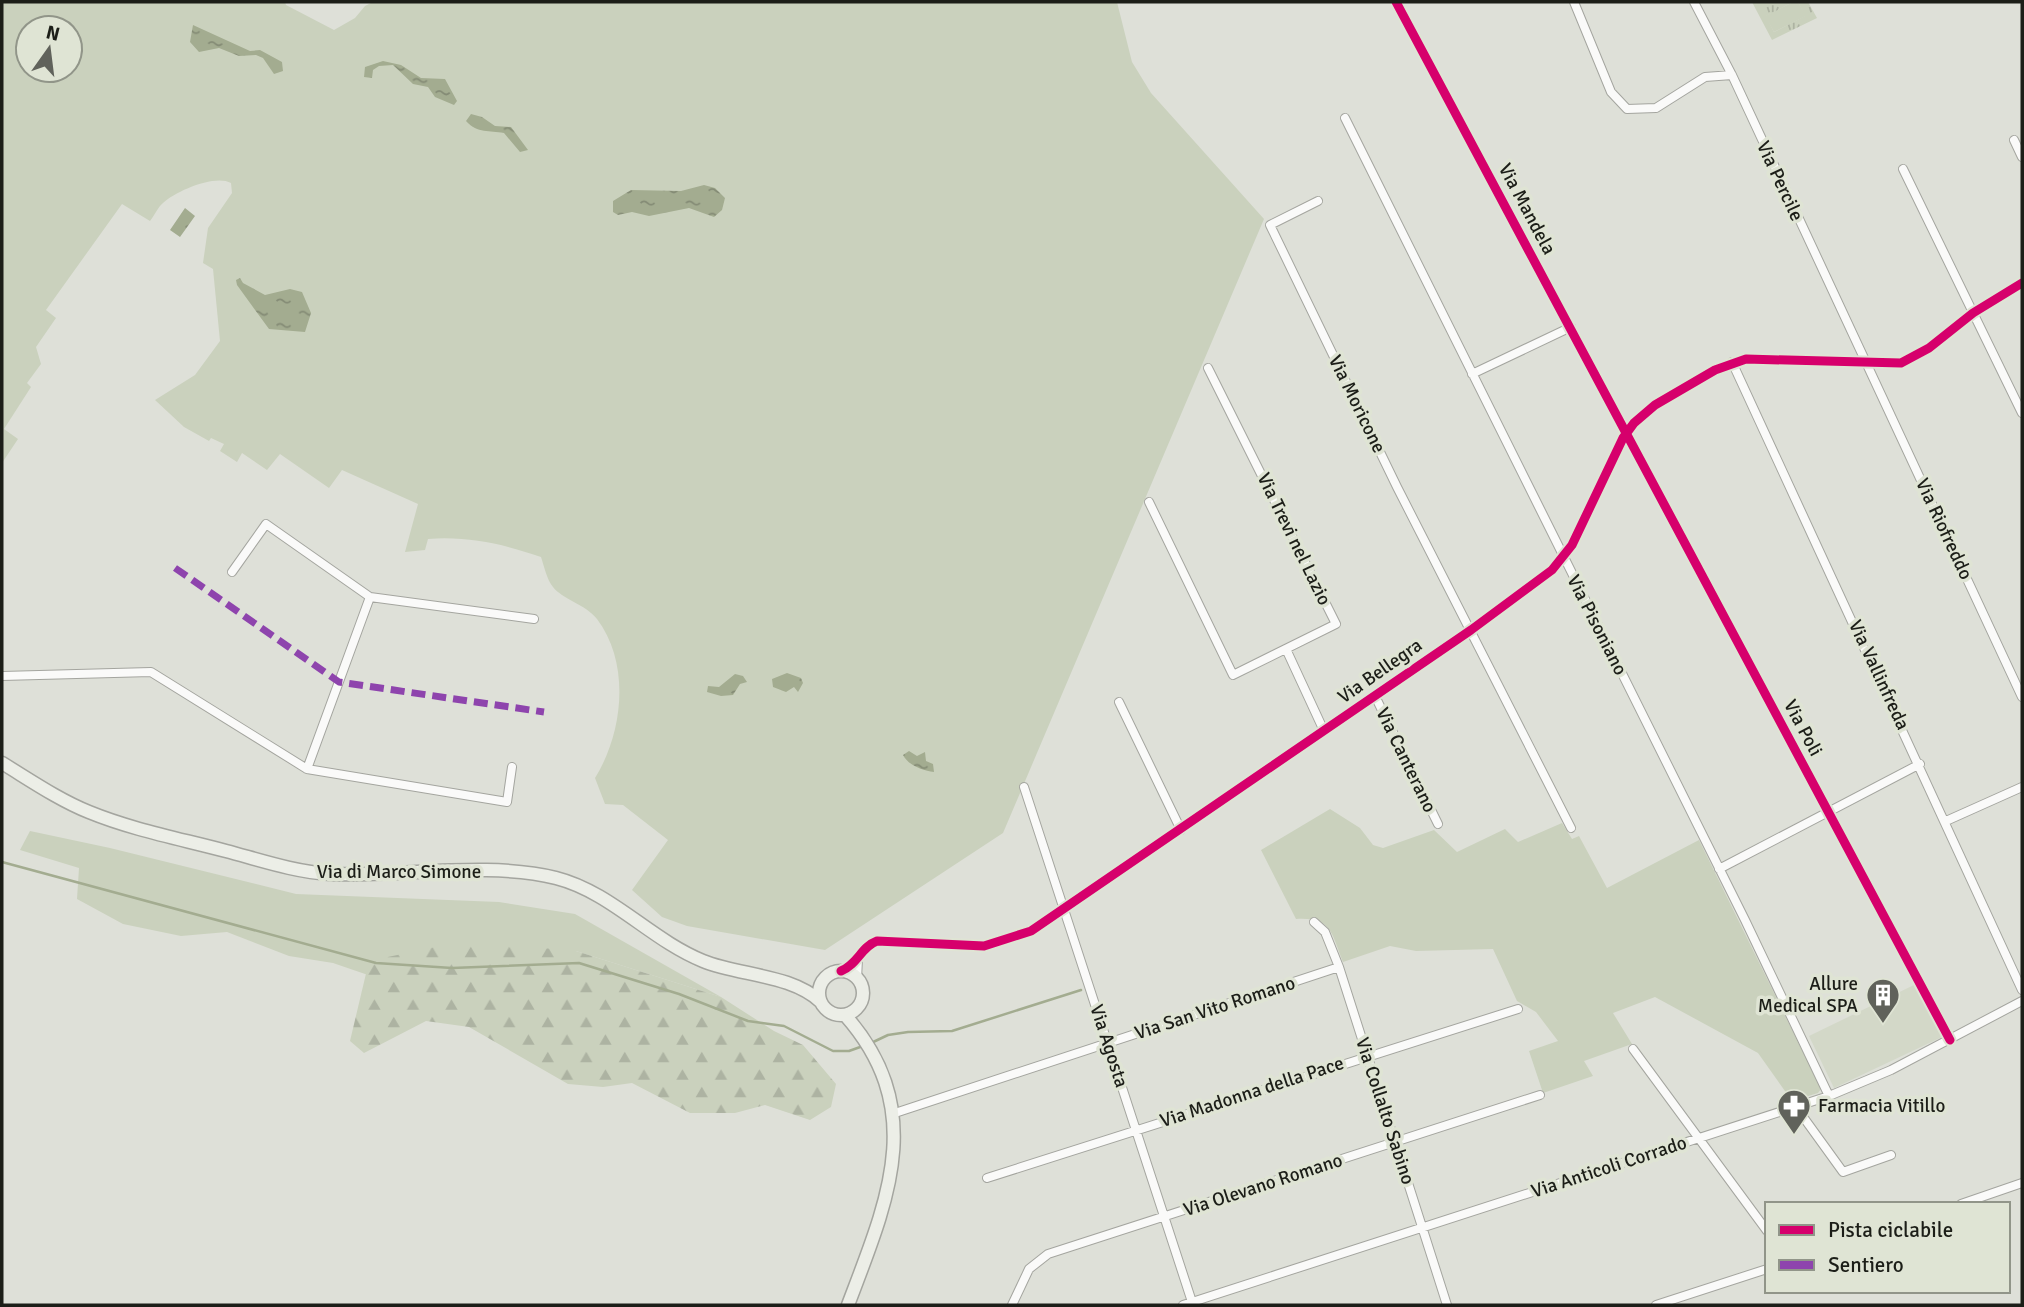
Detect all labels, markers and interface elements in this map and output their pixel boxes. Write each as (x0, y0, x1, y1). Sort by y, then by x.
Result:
north arrow (14, 14, 84, 84)
text: N (44, 20, 62, 47)
street label: Via Percile (1751, 137, 1809, 225)
street label: Via Mandela (1493, 159, 1561, 259)
street label: Via Moricone (1323, 351, 1391, 457)
street label: Via Trevi nel Lazio (1252, 469, 1337, 609)
street label: Via Riofreddo (1910, 475, 1978, 584)
street label: Via Pisoniano (1561, 571, 1633, 679)
street label: Via Vallinfreda (1843, 616, 1915, 734)
street label: Via Bellegra (1333, 633, 1427, 709)
street label: Via Poli (1778, 696, 1828, 760)
street label: Via Canterano (1370, 704, 1442, 817)
street label: Via di Marco Simone (317, 860, 481, 884)
street label: Via San Vito Romano (1132, 971, 1298, 1045)
place label: Allure Medical SPA (1758, 972, 1858, 1018)
building icon: Allure Medical SPA (1864, 976, 1902, 1025)
street label: Via Agosta (1084, 1001, 1134, 1091)
street label: Via Collalto Sabino (1350, 1034, 1420, 1188)
street label: Via Madonna della Pace (1157, 1051, 1347, 1133)
pharmacy icon: Farmacia Vitillo (1775, 1087, 1813, 1136)
place label: Farmacia Vitillo (1818, 1094, 1945, 1118)
street label: Via Anticoli Corrado (1528, 1131, 1690, 1203)
street label: Via Olevano Romano (1180, 1148, 1346, 1222)
legend (1765, 1202, 2010, 1293)
text: Pista ciclabile (1828, 1217, 1953, 1243)
text: Sentiero (1828, 1252, 1904, 1278)

